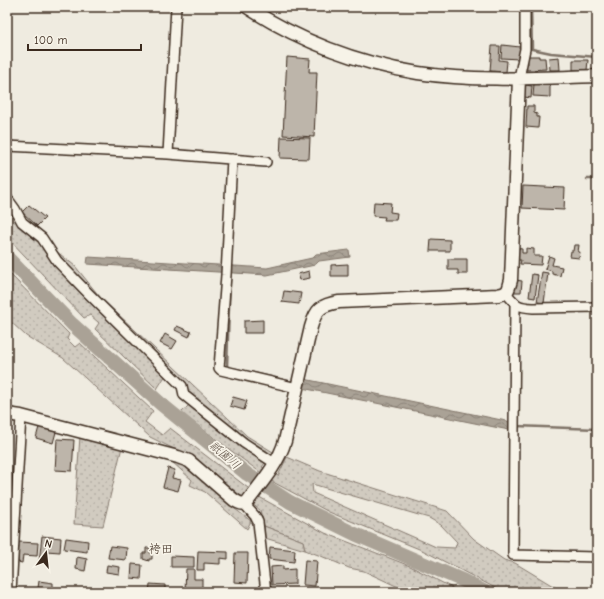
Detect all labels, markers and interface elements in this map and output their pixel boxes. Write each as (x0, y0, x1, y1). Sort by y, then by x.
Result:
scale bar (28, 26, 141, 52)
text: 100 m (34, 33, 67, 47)
water label: 祇園川 (207, 438, 243, 472)
north arrow (26, 533, 66, 573)
text: N (43, 537, 54, 551)
district label: 袴田 (149, 542, 173, 556)

